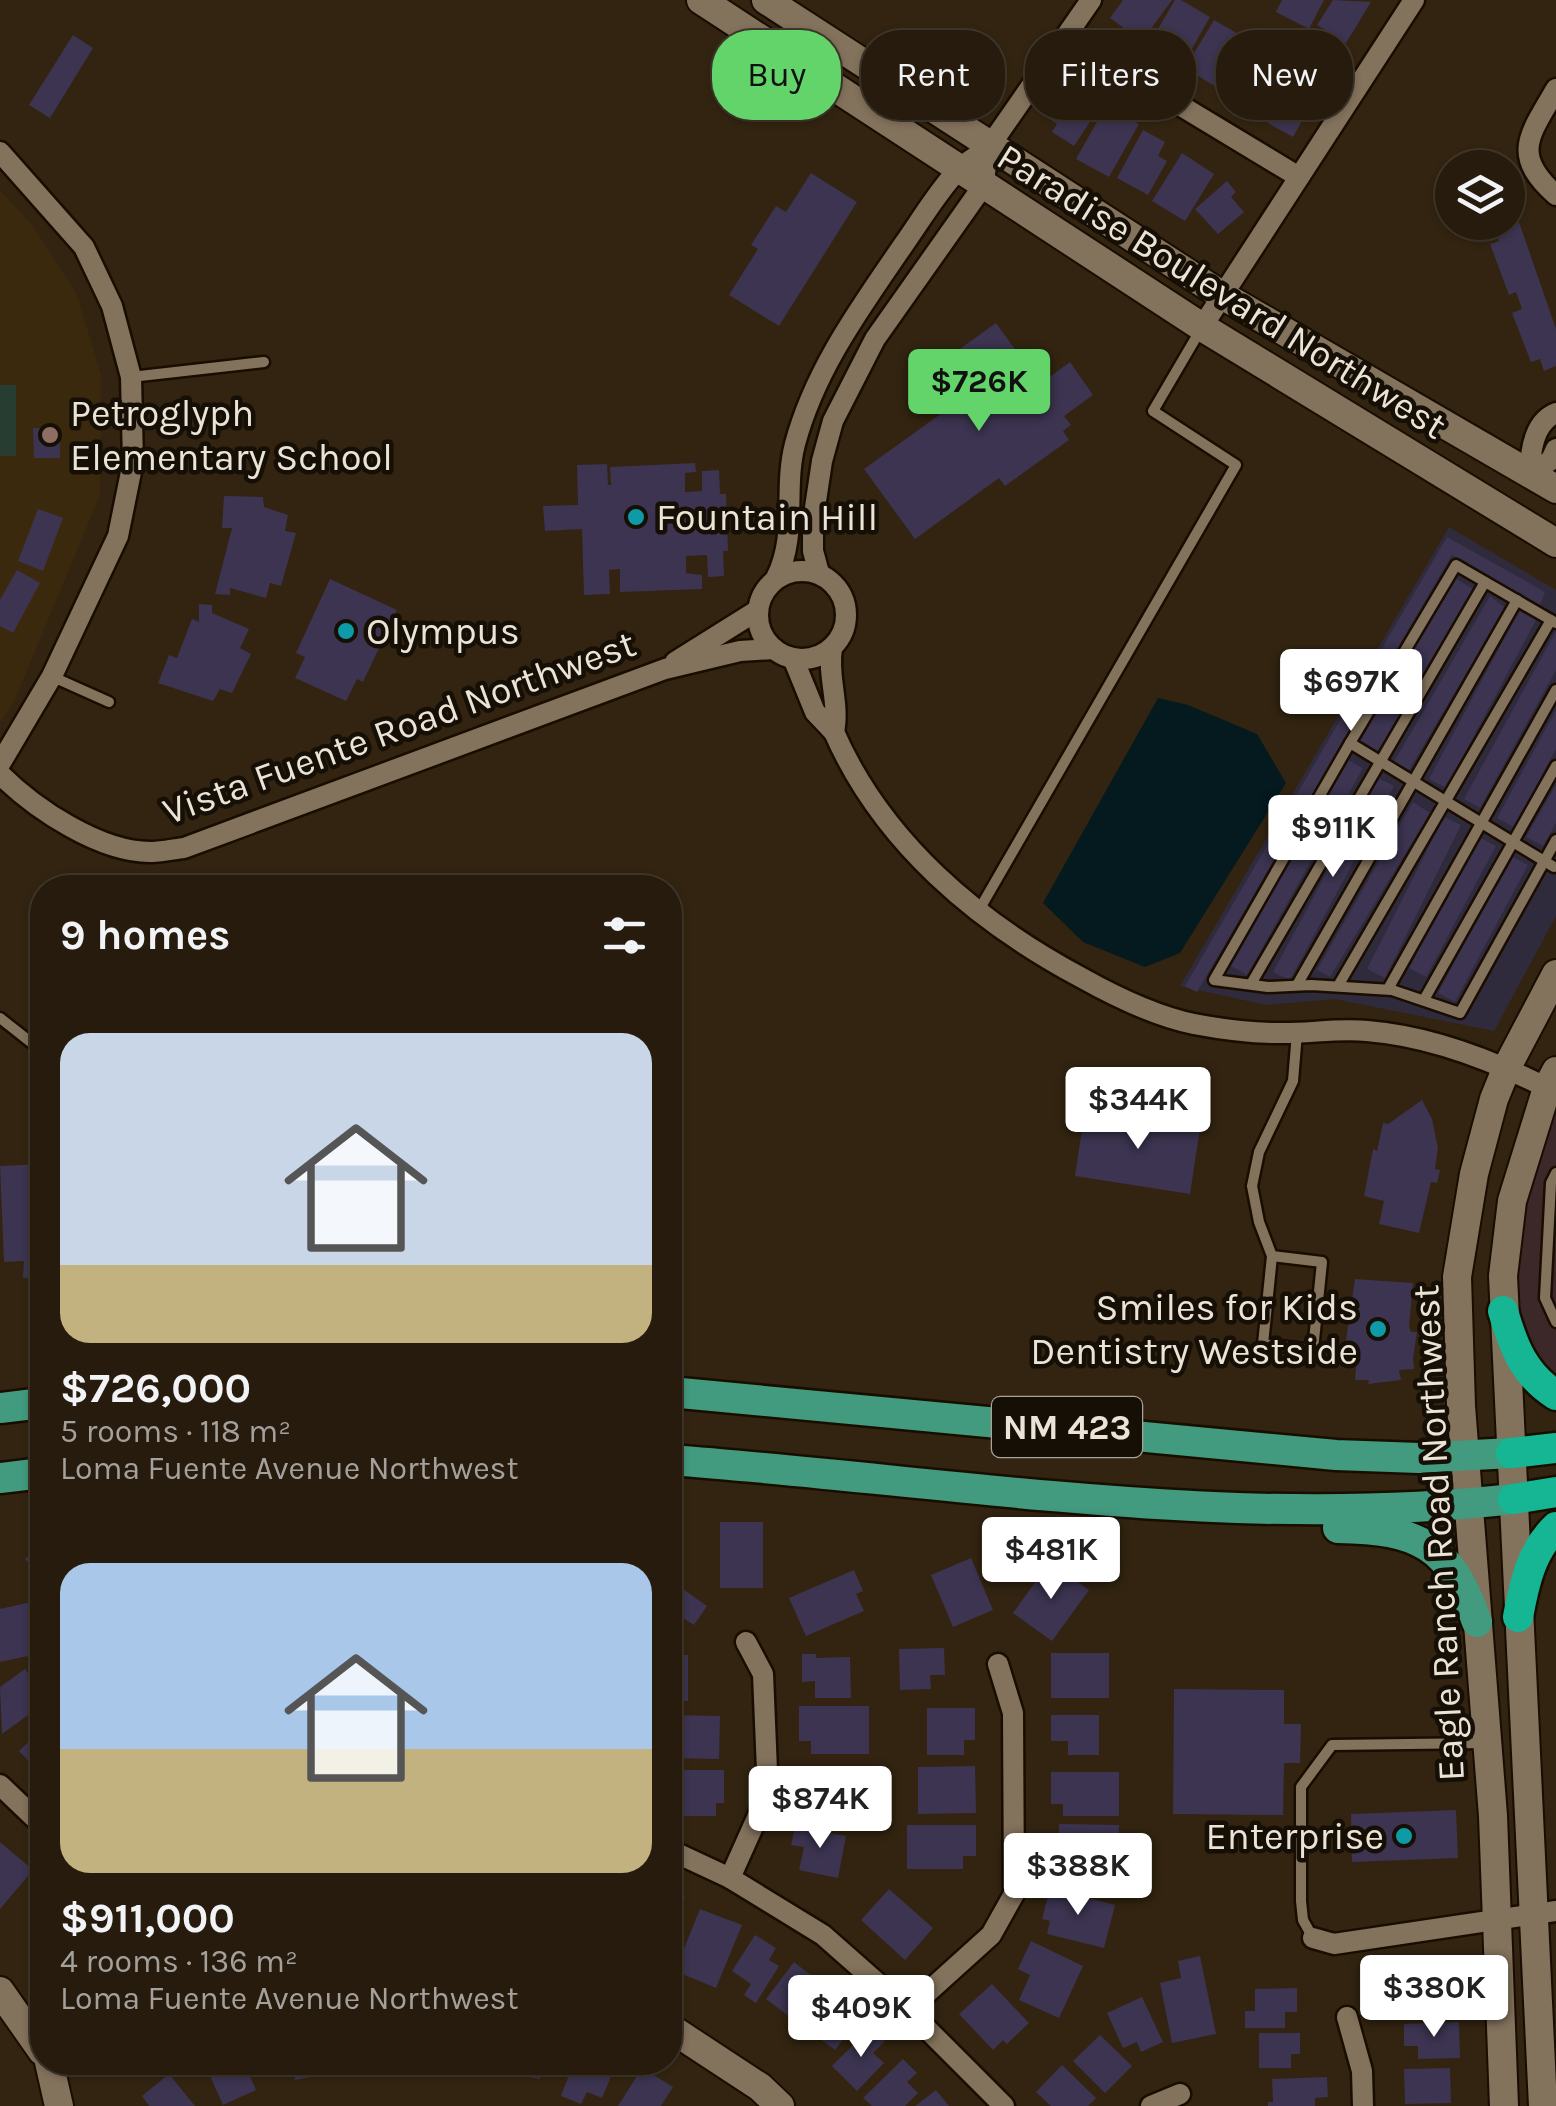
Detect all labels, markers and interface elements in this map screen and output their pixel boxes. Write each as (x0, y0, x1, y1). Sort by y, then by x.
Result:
chip: Buy (712, 30, 841, 120)
chip: Rent (861, 30, 1005, 120)
chip: Filters (1025, 30, 1196, 120)
chip: New (1216, 30, 1353, 120)
street label: Paradise Boulevard Northwest (989, 134, 1454, 448)
map controls (1435, 150, 1525, 240)
button: layers (1435, 150, 1525, 240)
pin: $726K (909, 349, 1049, 434)
text: $726K (930, 363, 1028, 400)
place label: Petroglyph Elementary School (70, 391, 393, 480)
marker: Petroglyph Elementary School (39, 424, 61, 446)
place label: Fountain Hill (656, 495, 878, 540)
marker: Fountain Hill (625, 506, 647, 528)
place label: Olympus (366, 609, 520, 654)
marker: Olympus (335, 620, 357, 642)
street label: Vista Fuente Road Northwest (157, 621, 642, 834)
pin: $697K (1281, 649, 1421, 734)
text: $697K (1302, 663, 1400, 700)
pin: $911K (1263, 795, 1403, 880)
text: $911K (1290, 809, 1376, 846)
icon: filters (597, 908, 652, 963)
text: 9 homes (60, 910, 230, 960)
pin: $344K (1068, 1067, 1208, 1152)
text: $344K (1088, 1081, 1188, 1118)
icon: home (266, 1098, 446, 1278)
street label: Eagle Ranch Road Northwest (1403, 1284, 1474, 1782)
place label: Smiles for Kids Dentistry Westside (1030, 1285, 1358, 1374)
marker: Smiles for Kids Dentistry Westside (1367, 1318, 1389, 1340)
text: $726,000 (60, 1363, 251, 1413)
road number: NM 423 (992, 1397, 1142, 1457)
text: 5 rooms · 118 m² (60, 1413, 291, 1450)
text: Loma Fuente Avenue Northwest (60, 1450, 518, 1487)
pin: $481K (981, 1517, 1121, 1602)
text: $481K (1004, 1531, 1098, 1568)
icon: home (266, 1628, 446, 1808)
pin: $874K (750, 1766, 890, 1851)
text: $874K (771, 1780, 869, 1817)
place label: Enterprise (1205, 1814, 1384, 1859)
marker: Enterprise (1393, 1825, 1415, 1847)
pin: $388K (1008, 1833, 1148, 1918)
text: $388K (1026, 1847, 1130, 1884)
text: $911,000 (60, 1893, 235, 1943)
text: 4 rooms · 136 m² (60, 1943, 298, 1980)
pin: $380K (1364, 1955, 1504, 2040)
text: $380K (1382, 1969, 1486, 2006)
pin: $409K (791, 1975, 931, 2060)
text: Loma Fuente Avenue Northwest (60, 1980, 518, 2017)
text: $409K (810, 1989, 912, 2026)

